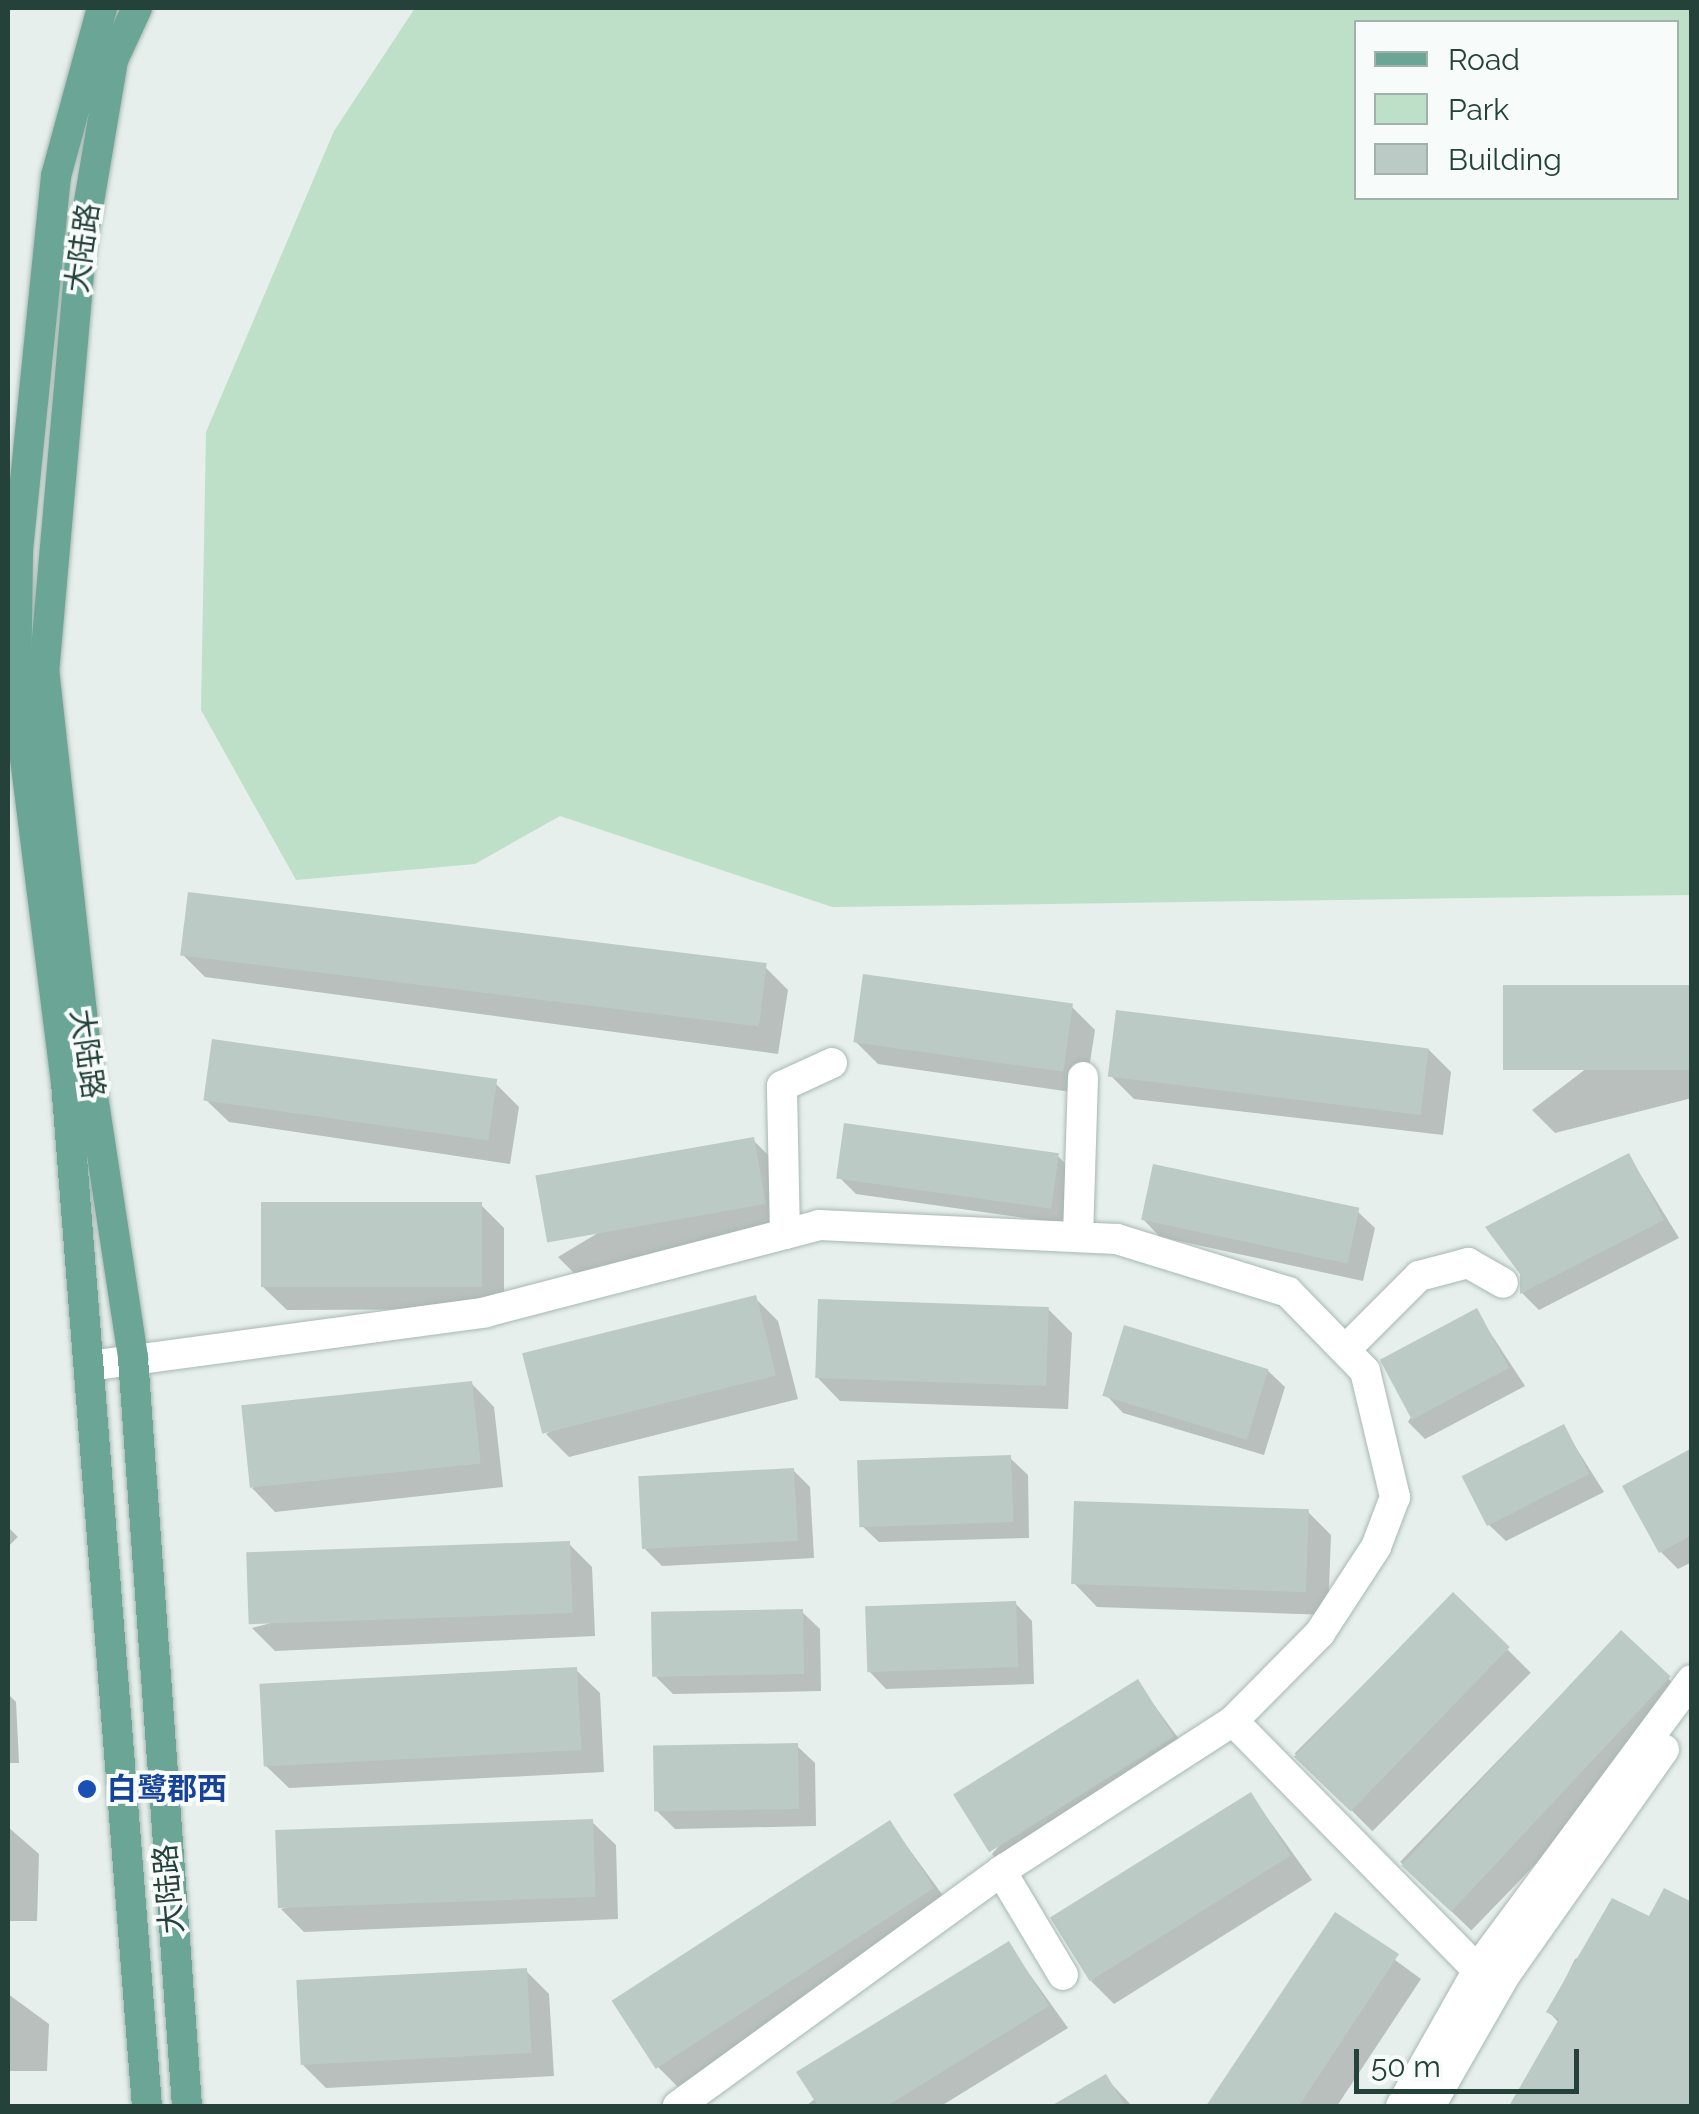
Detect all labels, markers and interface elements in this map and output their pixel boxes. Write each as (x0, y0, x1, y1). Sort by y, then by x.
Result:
legend (1354, 20, 1679, 200)
text: Road (1448, 42, 1520, 77)
text: Park (1448, 92, 1509, 127)
text: Building (1448, 142, 1562, 177)
street label: 大陆路 (59, 201, 107, 295)
street label: 大陆路 (63, 1007, 111, 1101)
place label: 白鹭郡西 (107, 1771, 227, 1807)
marker: 白鹭郡西 (76, 1778, 98, 1800)
street label: 大陆路 (147, 1843, 191, 1935)
scale bar (1359, 2029, 1584, 2091)
text: 50 m (1371, 2049, 1441, 2084)

